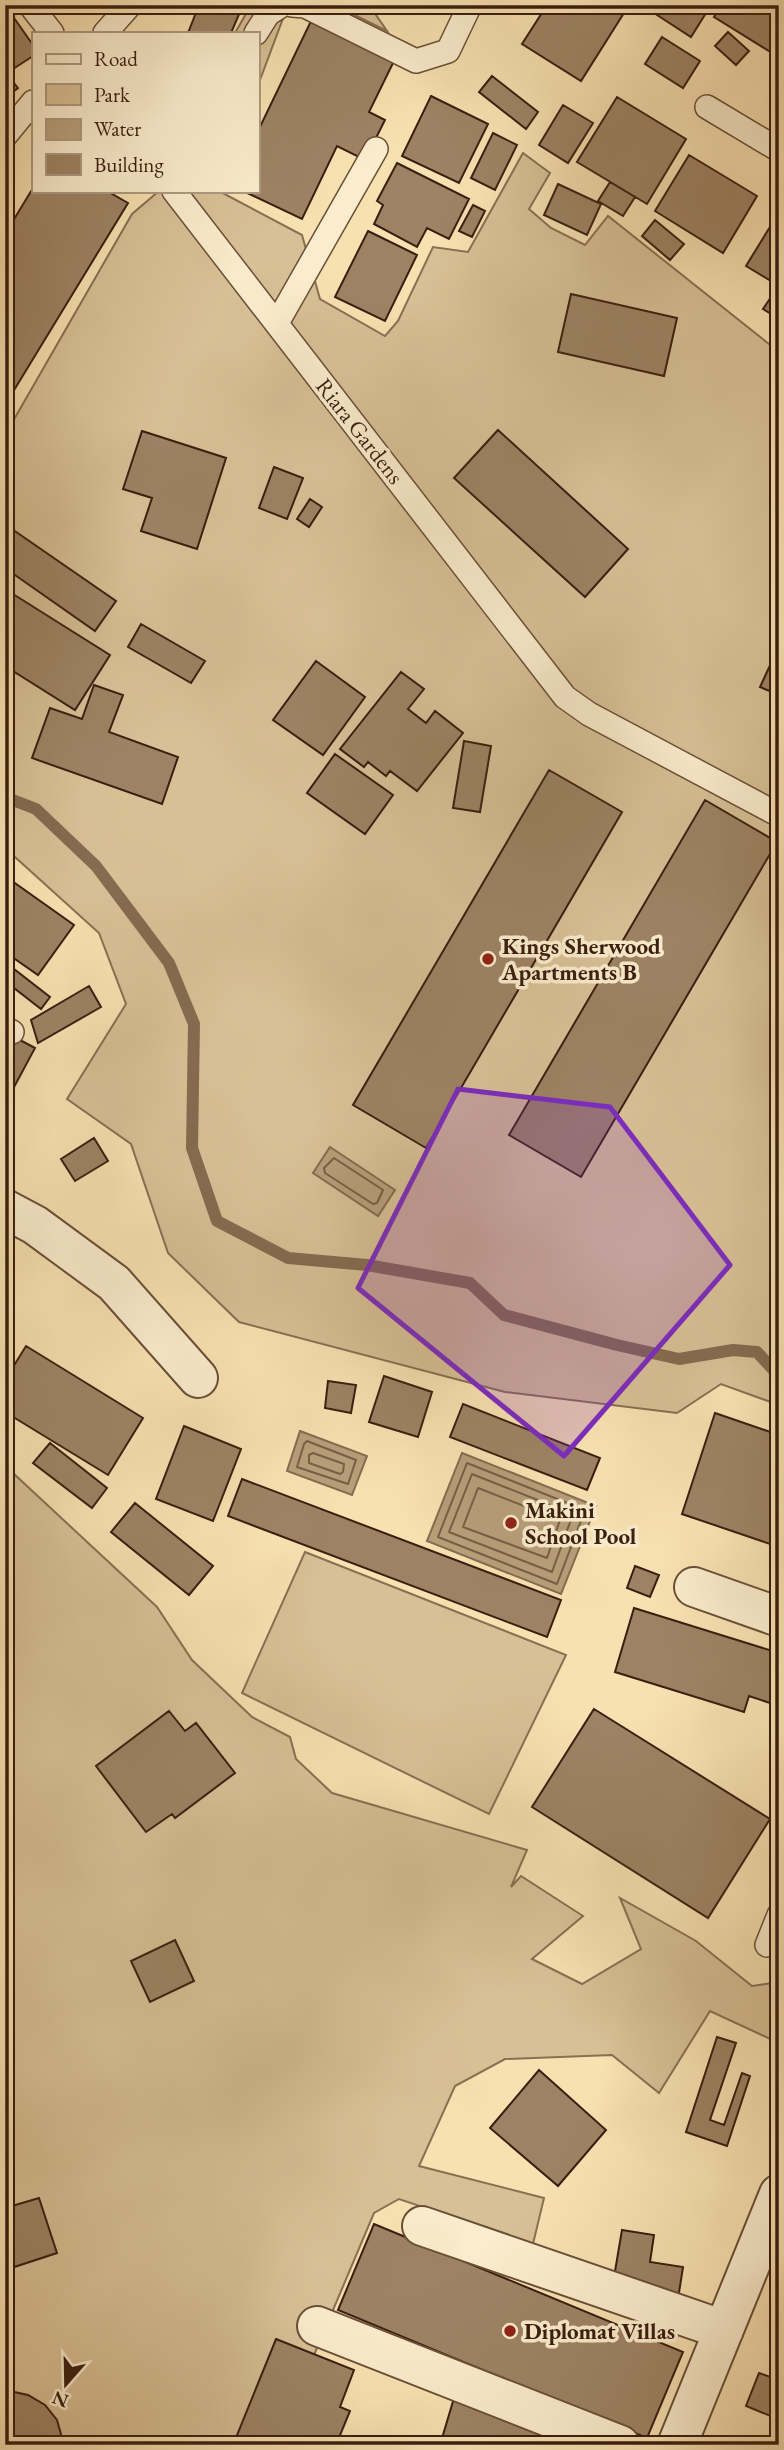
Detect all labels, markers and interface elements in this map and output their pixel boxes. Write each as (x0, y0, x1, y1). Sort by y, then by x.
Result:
legend (32, 32, 259, 192)
text: Road (94, 45, 138, 72)
text: Park (94, 81, 131, 108)
text: Water (94, 115, 141, 142)
text: Building (94, 151, 164, 178)
street label: Riara Gardens (309, 372, 411, 490)
place label: Kings Sherwood Apartments B (501, 931, 661, 987)
marker: Kings Sherwood Apartments B (480, 951, 496, 967)
place label: Makini School Pool (525, 1495, 637, 1551)
marker: Makini School Pool (503, 1515, 519, 1531)
place label: Diplomat Villas (524, 2316, 675, 2346)
marker: Diplomat Villas (502, 2323, 518, 2339)
north arrow (32, 2348, 102, 2418)
text: N (48, 2385, 72, 2414)

